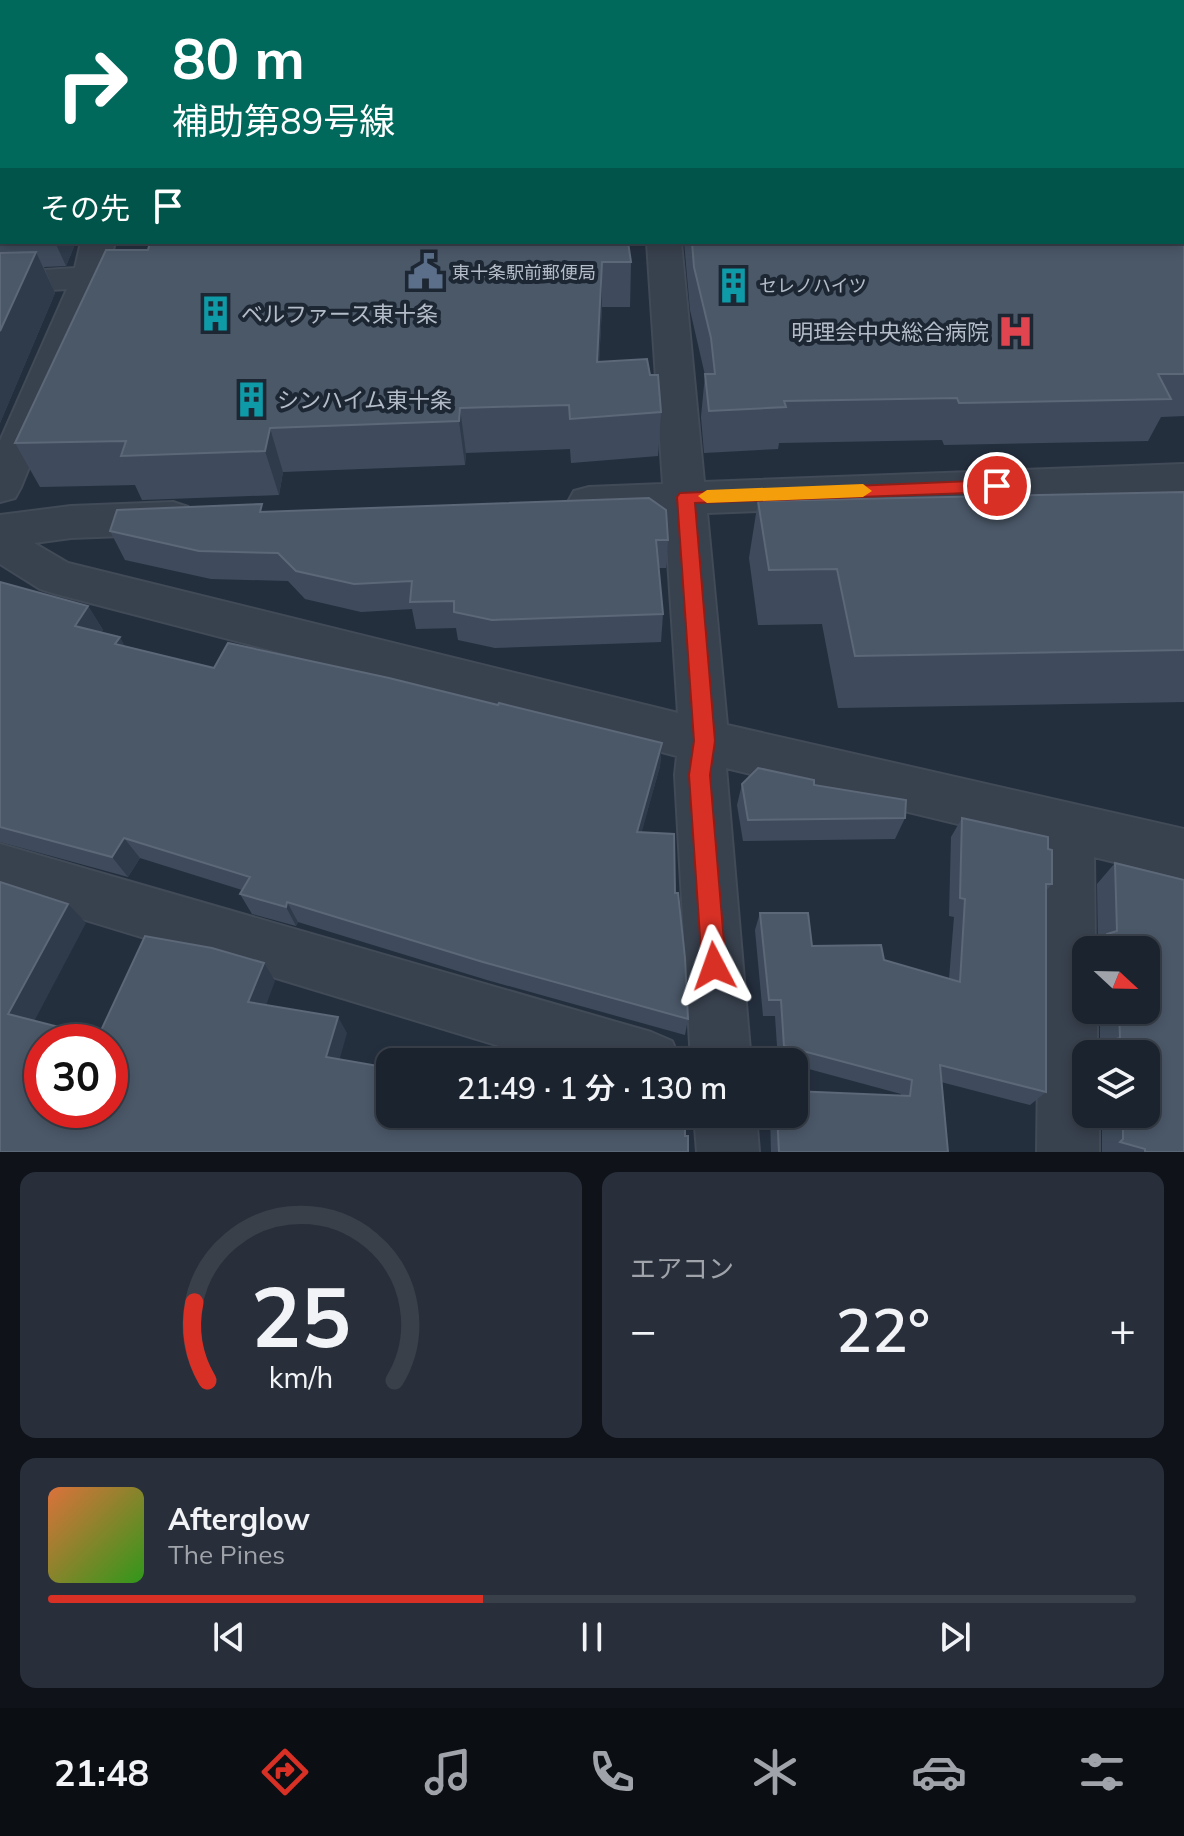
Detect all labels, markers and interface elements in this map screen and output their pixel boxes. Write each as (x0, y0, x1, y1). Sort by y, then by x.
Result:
text: 80 m (172, 23, 305, 93)
icon: right (40, 32, 144, 136)
text: 補助第89号線 (172, 98, 395, 143)
icon: arrive (146, 184, 190, 228)
text: その先 (40, 189, 130, 227)
public building icon: 東十条駅前郵便局 (407, 253, 445, 291)
place label: 東十条駅前郵便局 (452, 261, 596, 284)
building icon: セレノハイツ (714, 266, 752, 304)
place label: セレノハイツ (759, 274, 867, 297)
building icon: ベルファース東十条 (196, 295, 234, 333)
place label: ベルファース東十条 (241, 300, 438, 328)
hospital icon: 明理会中央総合病院 (996, 313, 1034, 351)
place label: 明理会中央総合病院 (791, 318, 989, 346)
building icon: シンハイム東十条 (232, 381, 270, 419)
place label: シンハイム東十条 (277, 386, 452, 414)
pin (963, 452, 1031, 520)
icon: arrive (975, 464, 1019, 508)
position arrow (672, 924, 756, 1008)
north arrow (1072, 936, 1160, 1024)
map controls (1072, 936, 1160, 1128)
speed limit sign: 30 (24, 1024, 128, 1128)
button: layers (1072, 1040, 1160, 1128)
text: 21:49 · 1 分 · 130 m (457, 1069, 727, 1107)
text: エアコン (630, 1252, 734, 1285)
text: 25 (251, 1263, 351, 1368)
text: 22° (836, 1292, 930, 1367)
text: − (630, 1302, 656, 1357)
text: + (1110, 1302, 1136, 1357)
text: km/h (269, 1359, 333, 1395)
text: Afterglow (168, 1500, 310, 1538)
text: The Pines (168, 1538, 285, 1571)
icon: previous (207, 1615, 251, 1659)
icon: pause (570, 1615, 614, 1659)
icon: next (933, 1615, 977, 1659)
icon: directions (257, 1744, 313, 1800)
icon: music (420, 1744, 476, 1800)
icon: phone (584, 1744, 640, 1800)
icon: climate (747, 1744, 803, 1800)
icon: car (911, 1744, 967, 1800)
icon: filters (1074, 1744, 1130, 1800)
text: 21:48 (54, 1750, 149, 1795)

